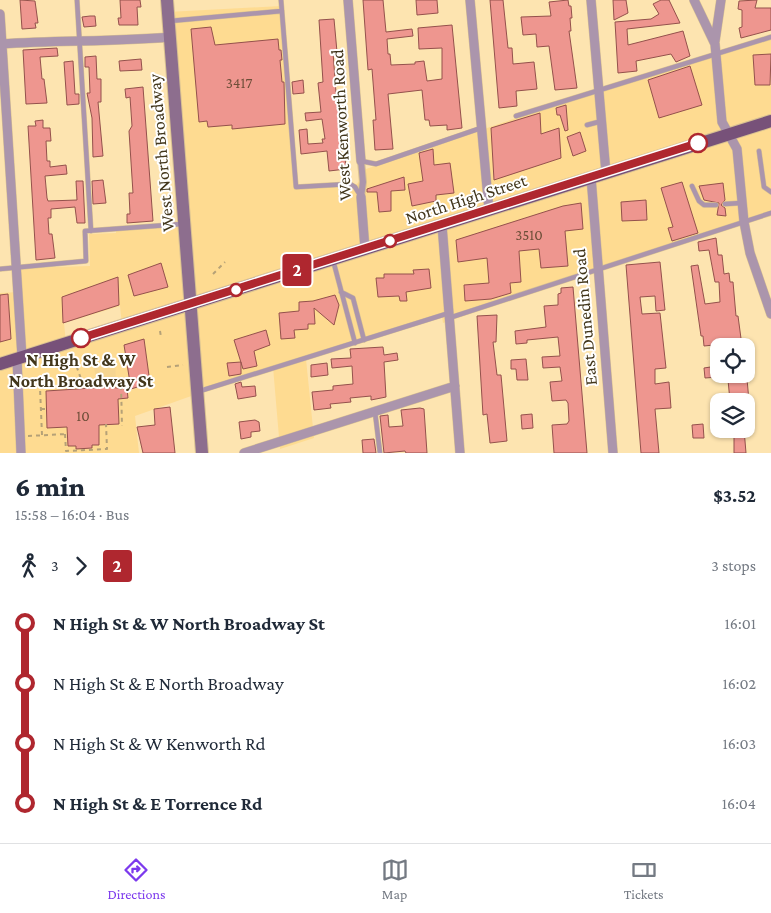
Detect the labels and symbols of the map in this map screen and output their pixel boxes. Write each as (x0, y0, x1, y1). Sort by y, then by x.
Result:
street label: West Kenworth Road (327, 48, 355, 201)
street label: West North Broadway (144, 73, 178, 233)
house number: 3417 (226, 75, 252, 91)
unlabelled marker (688, 133, 708, 153)
street label: North High Street (403, 170, 530, 228)
house number: 3510 (515, 227, 543, 243)
unlabelled marker (383, 234, 397, 248)
street label: East Dunedin Road (569, 247, 601, 386)
line badge: 2 (281, 254, 313, 286)
unlabelled marker (229, 283, 243, 297)
marker: N High St & W North Broadway St (71, 328, 91, 348)
place label: N High St & W North Broadway St (9, 350, 154, 391)
house number: 10 (76, 408, 90, 424)

